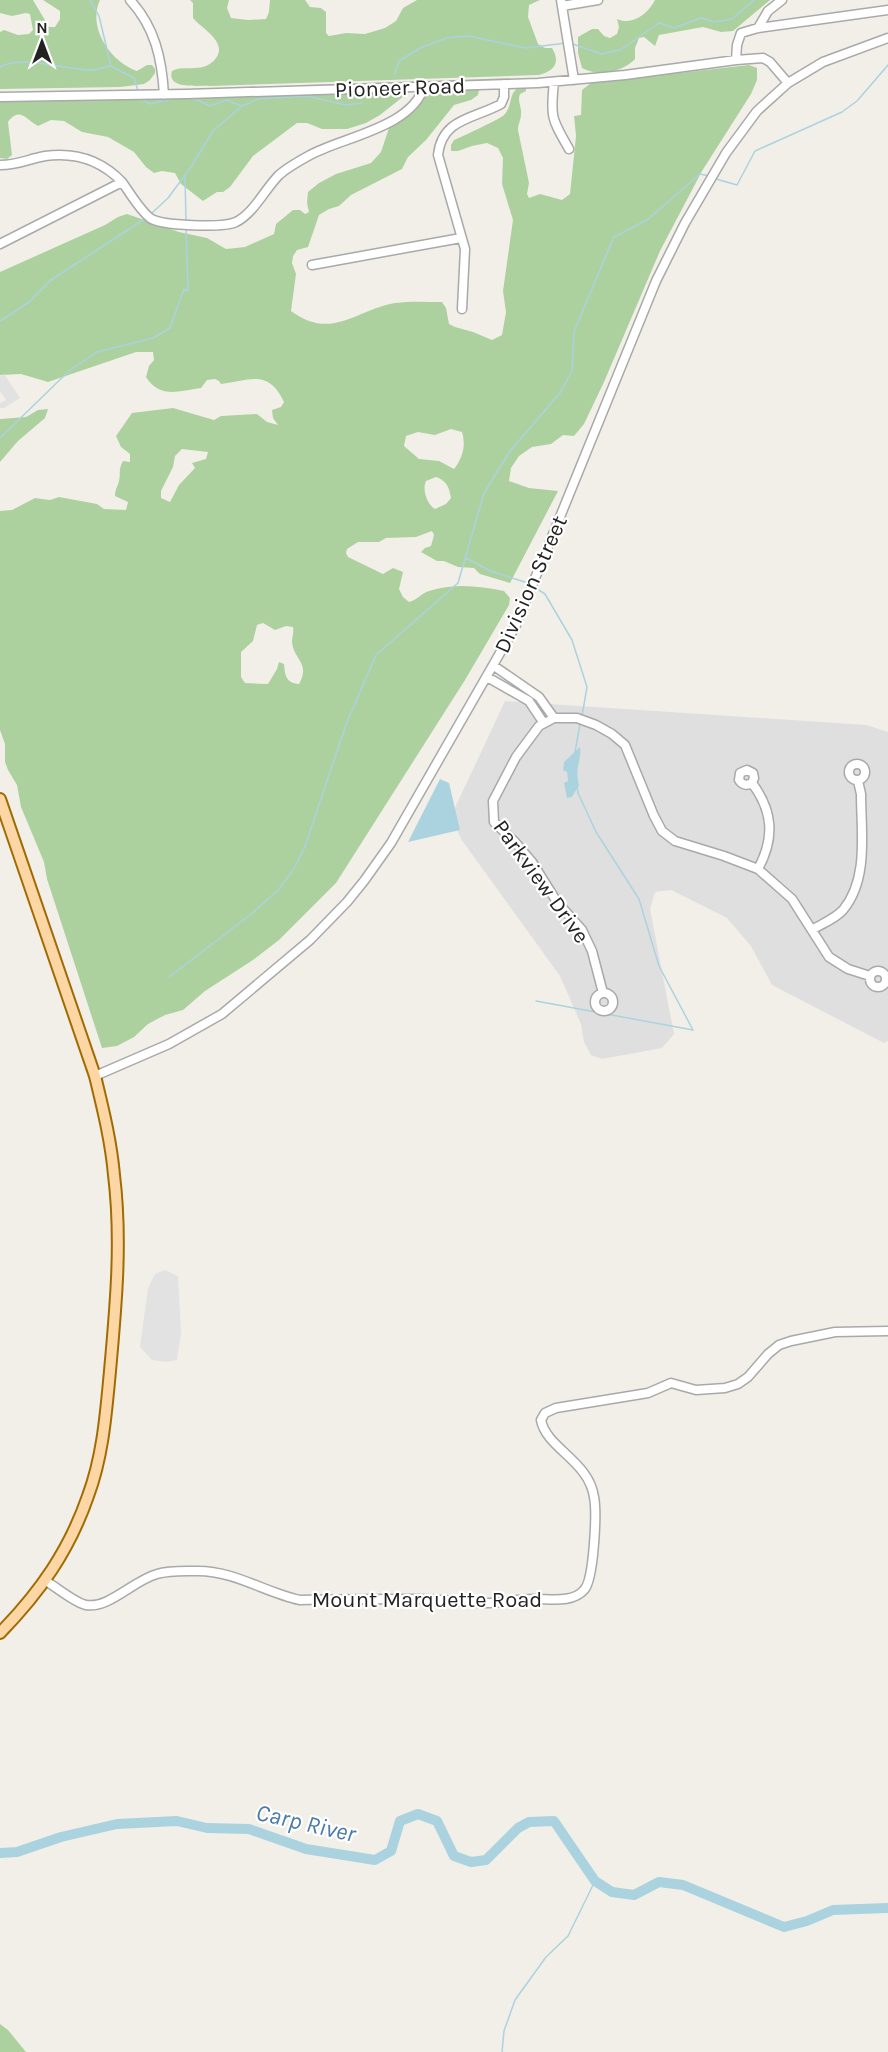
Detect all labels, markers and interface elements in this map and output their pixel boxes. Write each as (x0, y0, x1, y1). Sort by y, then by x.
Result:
north arrow (12, 12, 72, 72)
text: N (36, 18, 48, 37)
street label: Pioneer Road (334, 73, 466, 103)
street label: Division Street (489, 512, 573, 657)
street label: Parkview Drive (488, 815, 595, 948)
street label: Mount Marquette Road (312, 1587, 542, 1613)
water label: Carp River (253, 1798, 359, 1848)

